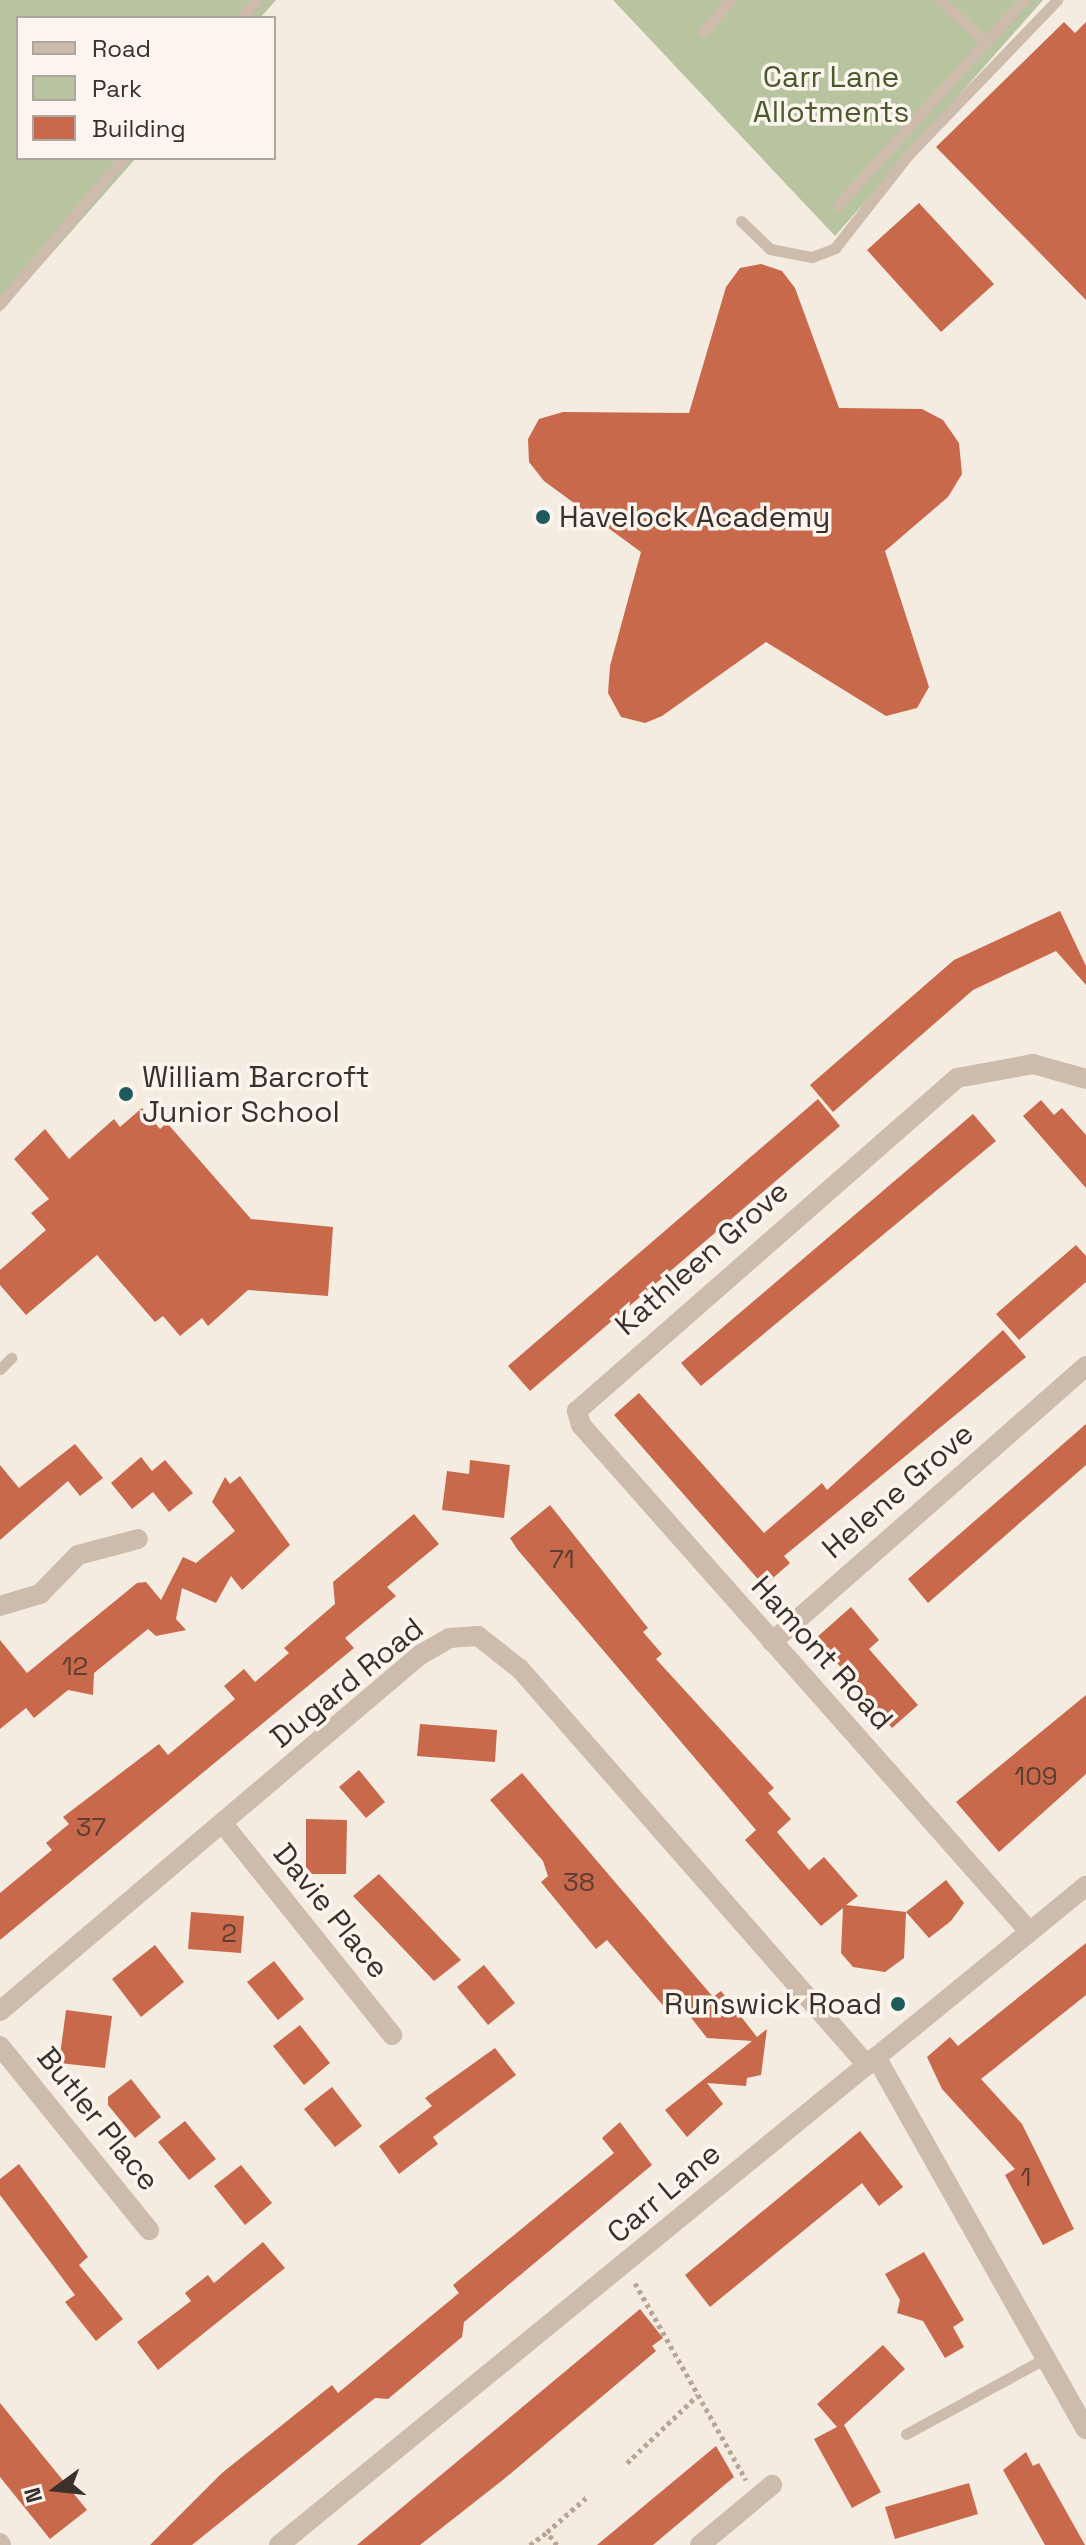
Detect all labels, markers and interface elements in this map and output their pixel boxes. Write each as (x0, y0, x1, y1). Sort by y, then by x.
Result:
legend (16, 16, 276, 160)
text: Road (92, 33, 151, 64)
park label: Carr Lane Allotments (753, 59, 909, 130)
text: Park (92, 73, 142, 104)
text: Building (92, 113, 186, 144)
place label: Havelock Academy (559, 499, 831, 535)
marker: Havelock Academy (534, 508, 552, 526)
place label: William Barcroft Junior School (142, 1059, 369, 1130)
marker: William Barcroft Junior School (117, 1085, 135, 1103)
street label: Kathleen Grove (608, 1173, 796, 1343)
street label: Helene Grove (815, 1416, 981, 1566)
house number: 71 (549, 1544, 575, 1576)
street label: Hamont Road (744, 1569, 900, 1737)
street label: Dugard Road (263, 1610, 431, 1756)
house number: 12 (62, 1651, 88, 1683)
house number: 109 (1014, 1761, 1058, 1793)
house number: 37 (76, 1812, 106, 1844)
street label: Davie Place (266, 1836, 396, 1986)
house number: 38 (563, 1867, 595, 1899)
house number: 2 (221, 1918, 237, 1950)
place label: Runswick Road (664, 1986, 882, 2022)
marker: Runswick Road (889, 1995, 907, 2013)
street label: Butler Place (29, 2040, 167, 2198)
street label: Carr Lane (600, 2135, 728, 2251)
house number: 1 (1021, 2162, 1031, 2194)
north arrow (16, 2449, 96, 2529)
text: N (17, 2484, 48, 2506)

